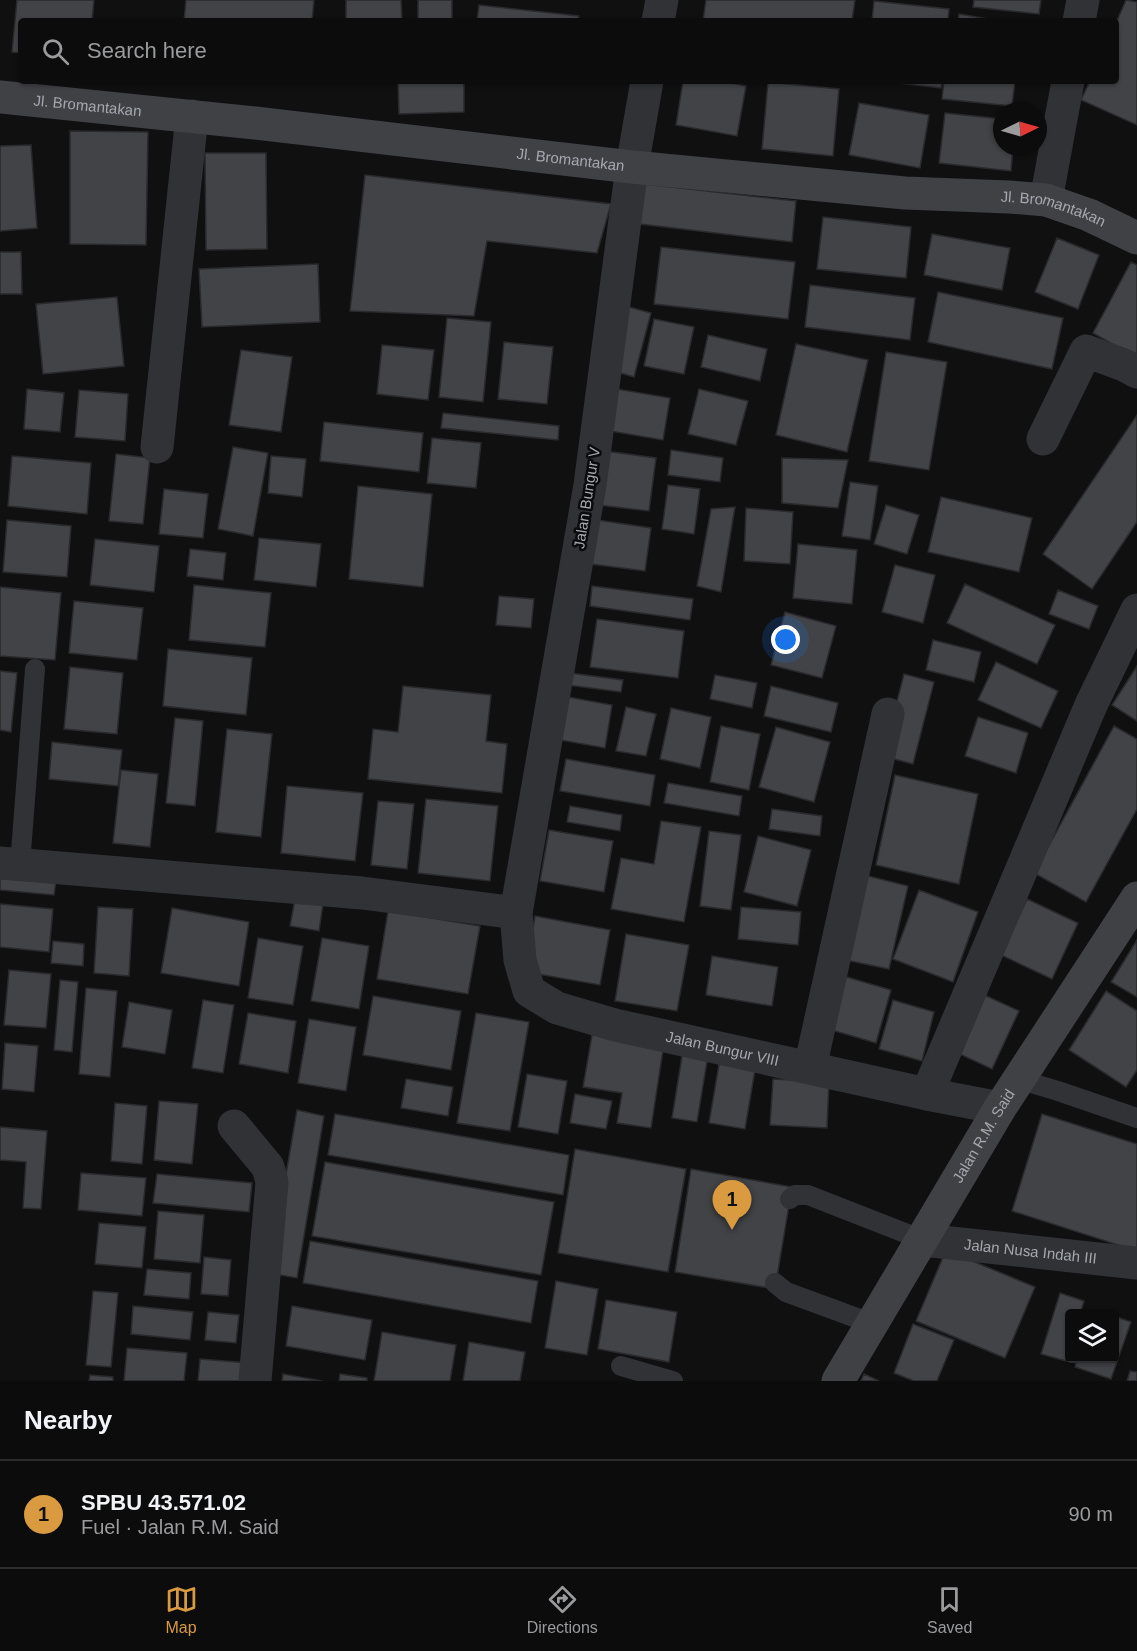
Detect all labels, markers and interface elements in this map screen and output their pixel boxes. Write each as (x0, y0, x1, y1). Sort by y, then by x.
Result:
search box (18, 18, 1119, 84)
icon: search (39, 35, 72, 68)
text: Search here (87, 38, 207, 63)
street label: Jl. Bromantakan (33, 91, 142, 119)
north arrow (993, 102, 1047, 156)
street label: Jl. Bromantakan (516, 145, 625, 174)
street label: Jl. Bromantakan (1000, 188, 1109, 230)
street label: Jalan Bungur V (570, 446, 603, 550)
your location (771, 625, 800, 654)
street label: Jalan Bungur VIII (664, 1028, 781, 1069)
street label: Jalan R.M. Said (949, 1086, 1018, 1186)
pin: 1 (712, 1180, 752, 1230)
street label: Jalan Nusa Indah III (963, 1235, 1098, 1267)
map controls (1065, 1309, 1119, 1363)
button: layers (1065, 1309, 1119, 1363)
text: Nearby (24, 1405, 112, 1435)
text: SPBU 43.571.02 (81, 1490, 246, 1515)
text: 1 (38, 1503, 49, 1525)
text: 90 m (1069, 1503, 1113, 1525)
text: Fuel · Jalan R.M. Said (81, 1516, 279, 1538)
tab: Map (165, 1583, 198, 1637)
tab: Directions (527, 1583, 598, 1637)
tab: Saved (927, 1583, 972, 1637)

